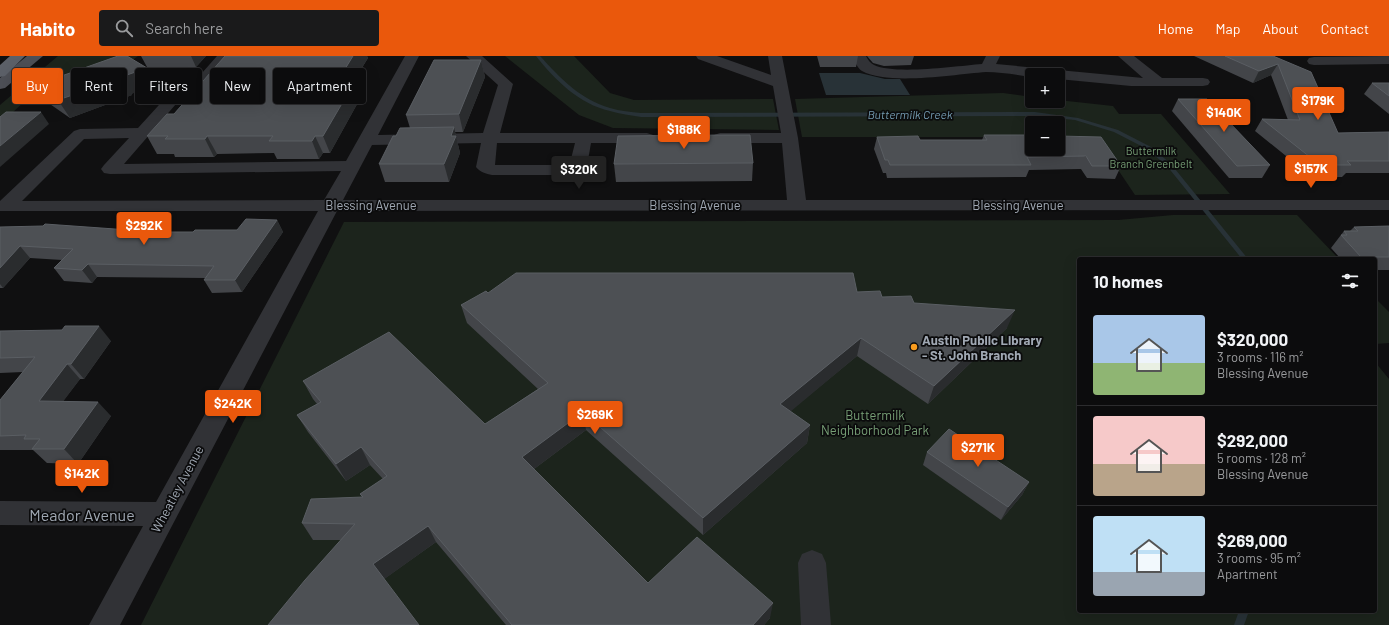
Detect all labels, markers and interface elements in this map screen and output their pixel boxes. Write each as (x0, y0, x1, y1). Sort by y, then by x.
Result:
search box (99, 10, 379, 46)
text: Habito (20, 17, 75, 40)
icon: search (113, 17, 135, 39)
text: Search here (145, 19, 223, 37)
text: Home (1158, 20, 1194, 37)
text: Map (1216, 20, 1240, 37)
text: About (1262, 20, 1299, 37)
text: Contact (1321, 20, 1369, 37)
chip: Buy (12, 68, 63, 104)
chip: Rent (71, 68, 127, 104)
chip: Filters (135, 68, 202, 104)
chip: New (210, 68, 265, 104)
chip: Apartment (273, 68, 366, 104)
map controls (1025, 68, 1065, 156)
button: + (1025, 68, 1065, 108)
pin: $179K (1290, 87, 1346, 121)
text: $179K (1301, 92, 1335, 108)
pin: $140K (1196, 99, 1252, 133)
text: $140K (1206, 104, 1242, 120)
water label: Buttermilk Creek (867, 107, 953, 121)
pin: $188K (656, 116, 712, 150)
button: − (1025, 116, 1065, 156)
text: $188K (667, 121, 701, 137)
park label: Buttermilk Branch Greenbelt (1110, 144, 1192, 170)
pin: $157K (1283, 155, 1339, 189)
pin: $320K (551, 156, 607, 190)
text: $157K (1294, 160, 1328, 176)
text: $320K (560, 161, 598, 177)
street label: Blessing Avenue (325, 197, 417, 213)
street label: Blessing Avenue (649, 197, 741, 213)
street label: Blessing Avenue (972, 197, 1064, 213)
pin: $292K (116, 212, 172, 246)
text: $292K (125, 217, 163, 233)
icon: filters (1339, 270, 1361, 292)
text: 10 homes (1093, 271, 1163, 291)
text: $320,000 (1217, 329, 1288, 349)
icon: home (1125, 331, 1173, 379)
place label: Austin Public Library - St. John Branch (922, 332, 1043, 363)
marker: Austin Public Library - St. John Branch (909, 342, 919, 352)
text: 3 rooms · 116 m² (1217, 349, 1304, 365)
text: Blessing Avenue (1217, 365, 1308, 381)
pin: $242K (205, 390, 261, 424)
text: $242K (214, 395, 252, 411)
pin: $269K (567, 401, 623, 435)
text: $269K (577, 406, 613, 422)
park label: Buttermilk Neighborhood Park (821, 407, 930, 438)
text: $292,000 (1217, 430, 1288, 450)
icon: home (1125, 432, 1173, 480)
pin: $271K (950, 434, 1006, 468)
text: $271K (961, 439, 995, 455)
street label: Wheatley Avenue (147, 443, 207, 535)
text: 5 rooms · 128 m² (1217, 450, 1306, 466)
pin: $142K (54, 460, 110, 494)
text: $142K (64, 465, 100, 481)
text: Blessing Avenue (1217, 466, 1308, 482)
street label: Meador Avenue (29, 505, 135, 524)
text: $269,000 (1217, 530, 1288, 550)
icon: home (1125, 532, 1173, 580)
text: 3 rooms · 95 m² (1217, 550, 1301, 566)
text: Apartment (1217, 566, 1278, 582)

